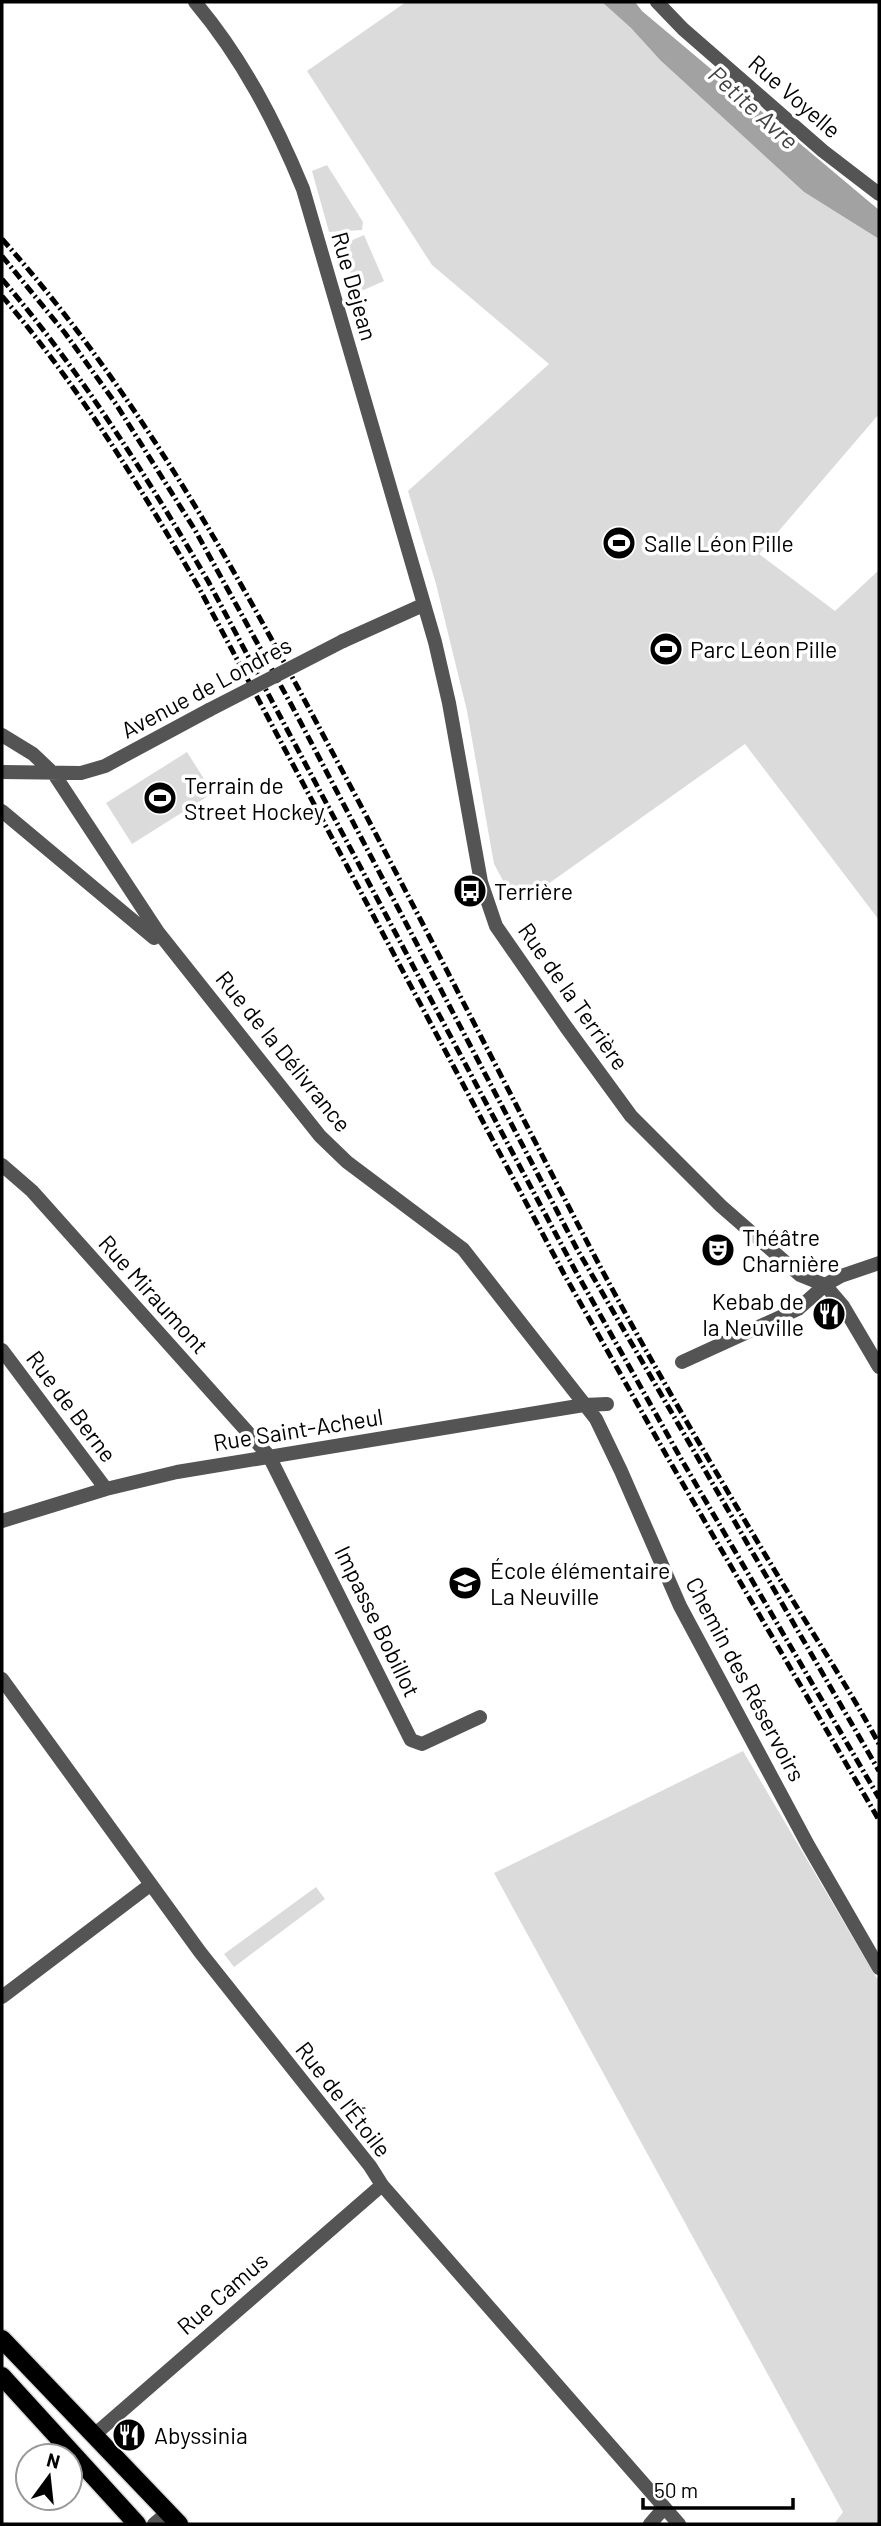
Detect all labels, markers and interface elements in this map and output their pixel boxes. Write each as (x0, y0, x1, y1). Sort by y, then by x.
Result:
street label: Rue Voyelle (743, 48, 847, 144)
water label: Petite Avre (703, 59, 805, 155)
street label: Rue Dejean (326, 228, 384, 344)
sports icon: Salle Léon Pille (600, 524, 638, 562)
place label: Salle Léon Pille (644, 529, 794, 557)
street label: Avenue de Londres (116, 630, 296, 744)
sports icon: Parc Léon Pille (647, 630, 685, 668)
place label: Parc Léon Pille (690, 635, 837, 663)
place label: Terrain de Street Hockey (184, 771, 325, 825)
sports icon: Terrain de Street Hockey (141, 779, 179, 817)
bus stop icon: Terrière (451, 872, 489, 910)
place label: Terrière (494, 877, 573, 905)
street label: Rue de la Terrière (513, 917, 635, 1075)
street label: Rue de la Délivrance (210, 965, 358, 1137)
place label: Théâtre Charnière (742, 1223, 840, 1277)
street label: Rue Miraumont (93, 1229, 215, 1359)
theatre icon: Théâtre Charnière (699, 1231, 737, 1269)
place label: Kebab de la Neuville (703, 1287, 804, 1341)
restaurant icon: Kebab de la Neuville (810, 1295, 848, 1333)
street label: Rue de Berne (21, 1345, 123, 1467)
street label: Rue Saint-Acheul (211, 1402, 385, 1456)
street label: Impasse Bobillot (329, 1541, 427, 1701)
place label: École élémentaire La Neuville (490, 1556, 670, 1610)
school or university icon: École élémentaire La Neuville (446, 1564, 484, 1602)
street label: Chemin des Réservoirs (680, 1572, 812, 1786)
street label: Rue de l'Étoile (290, 2036, 398, 2162)
street label: Rue Camus (171, 2246, 273, 2340)
restaurant icon: Abyssinia (110, 2416, 148, 2454)
place label: Abyssinia (154, 2421, 248, 2449)
north arrow (14, 2442, 84, 2512)
text: N (44, 2447, 63, 2473)
scale bar (643, 2466, 794, 2510)
text: 50 m (654, 2477, 698, 2502)

